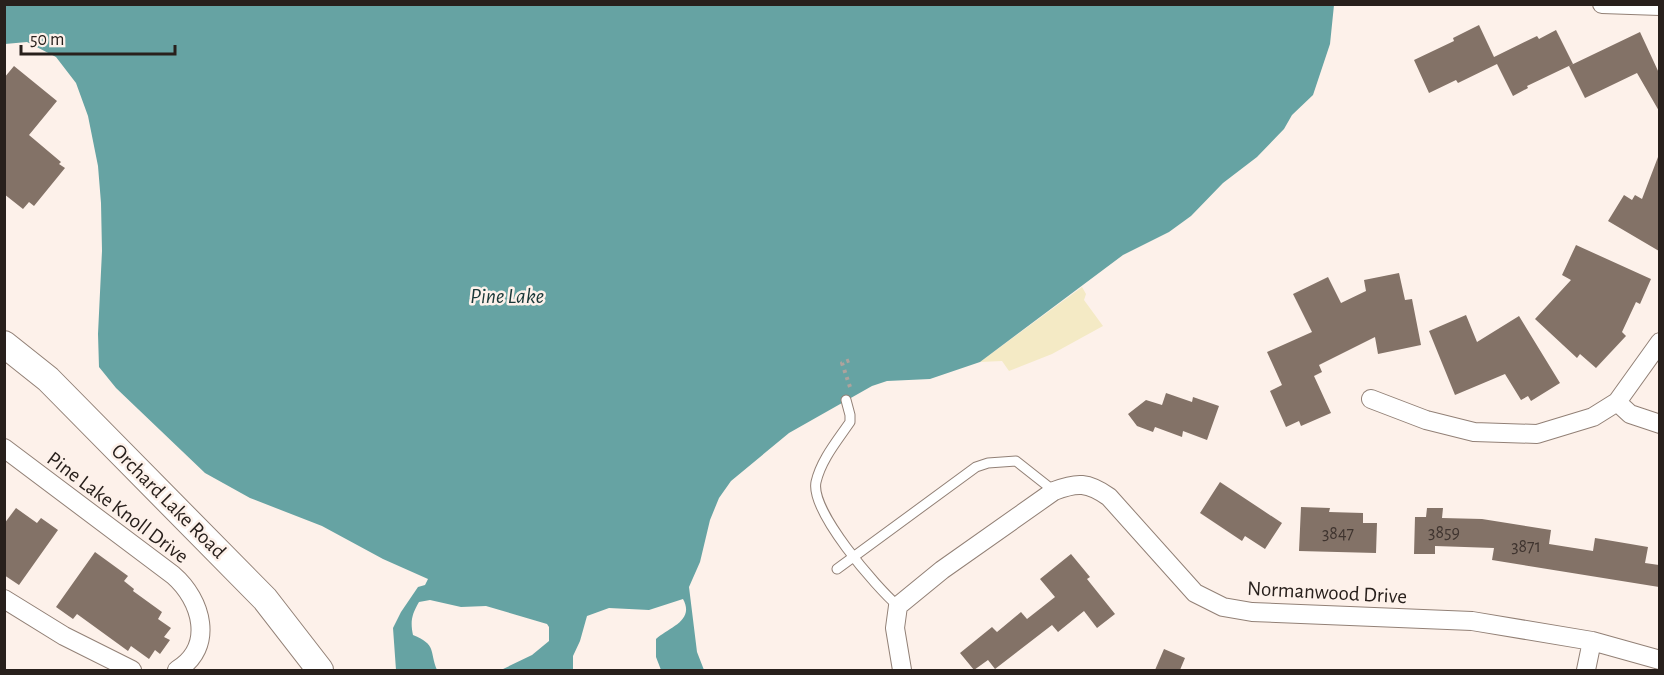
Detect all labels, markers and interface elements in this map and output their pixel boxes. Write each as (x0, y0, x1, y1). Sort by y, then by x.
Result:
scale bar (21, 18, 176, 56)
text: 50 m (30, 31, 64, 49)
water label: Pine Lake (470, 285, 544, 307)
street label: Orchard Lake Road (107, 440, 230, 563)
street label: Pine Lake Knoll Drive (43, 448, 192, 567)
house number: 3859 (1428, 524, 1460, 542)
house number: 3847 (1322, 525, 1354, 543)
house number: 3871 (1511, 538, 1541, 556)
street label: Normanwood Drive (1247, 578, 1407, 607)

